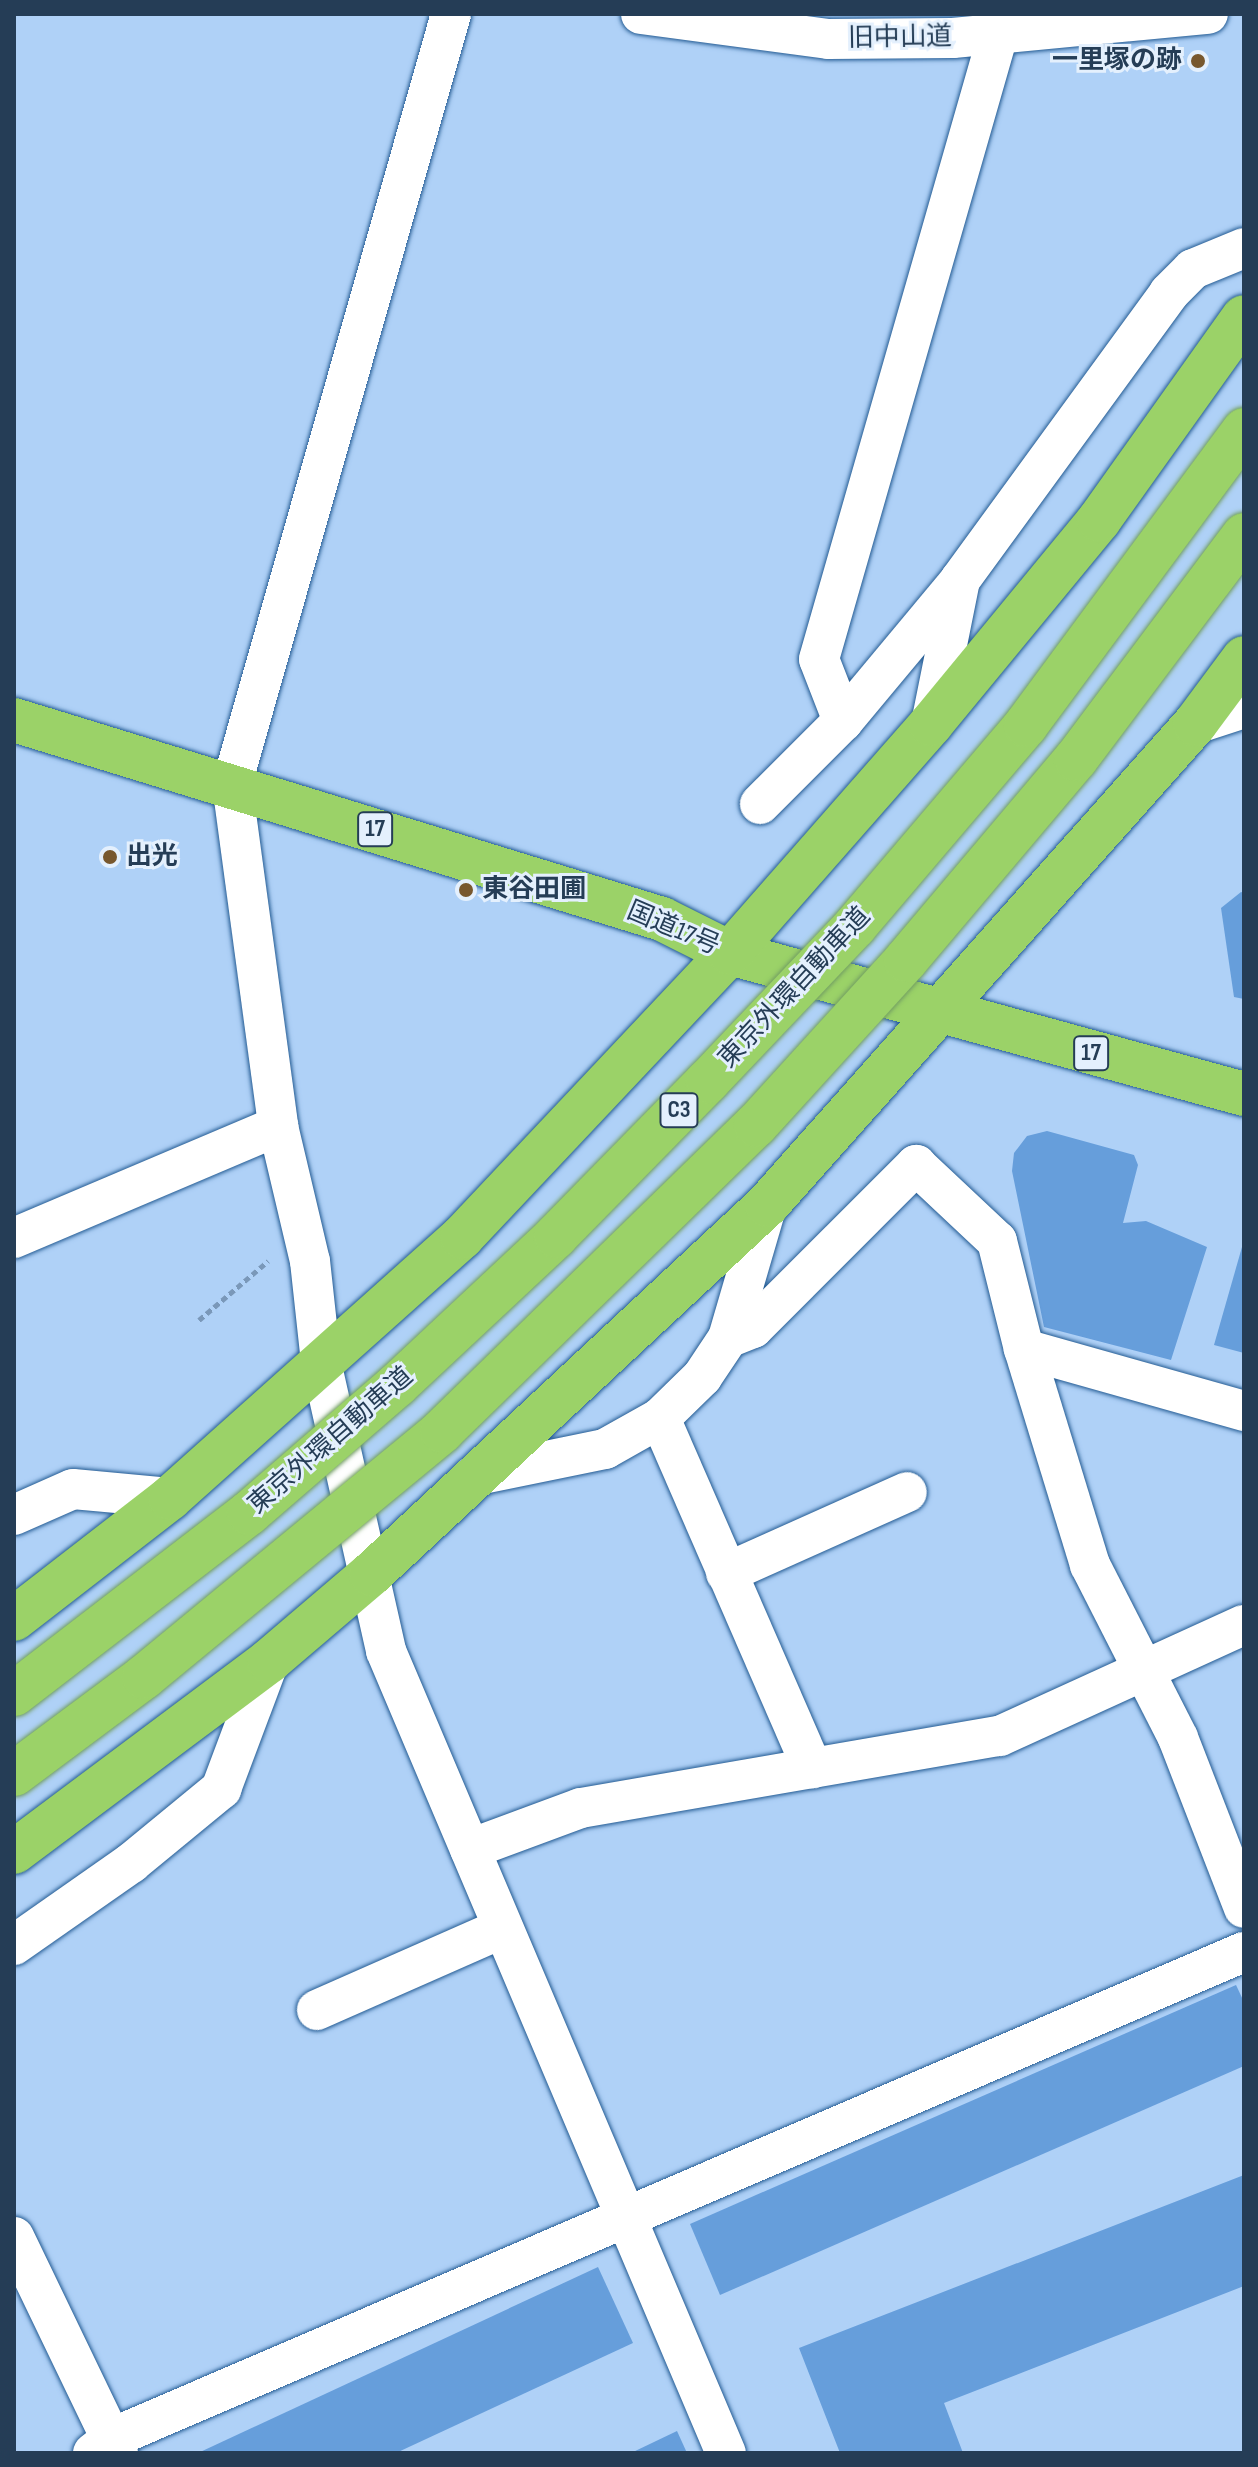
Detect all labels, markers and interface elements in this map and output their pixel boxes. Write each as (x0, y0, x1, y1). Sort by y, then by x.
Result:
street label: 旧中山道 (848, 21, 952, 55)
place label: 一里塚の跡 (1052, 45, 1182, 77)
marker: 一里塚の跡 (1189, 52, 1207, 70)
road number: 17 (357, 809, 393, 849)
place label: 出光 (126, 841, 178, 873)
marker: 出光 (101, 848, 119, 866)
place label: 東谷田圃 (482, 874, 586, 906)
marker: 東谷田圃 (457, 881, 475, 899)
street label: 国道17号 (622, 896, 724, 962)
street label: 東京外環自動車道 (713, 901, 877, 1075)
road number: 17 (1073, 1033, 1109, 1073)
road number: C3 (659, 1090, 699, 1130)
street label: 東京外環自動車道 (242, 1361, 420, 1521)

